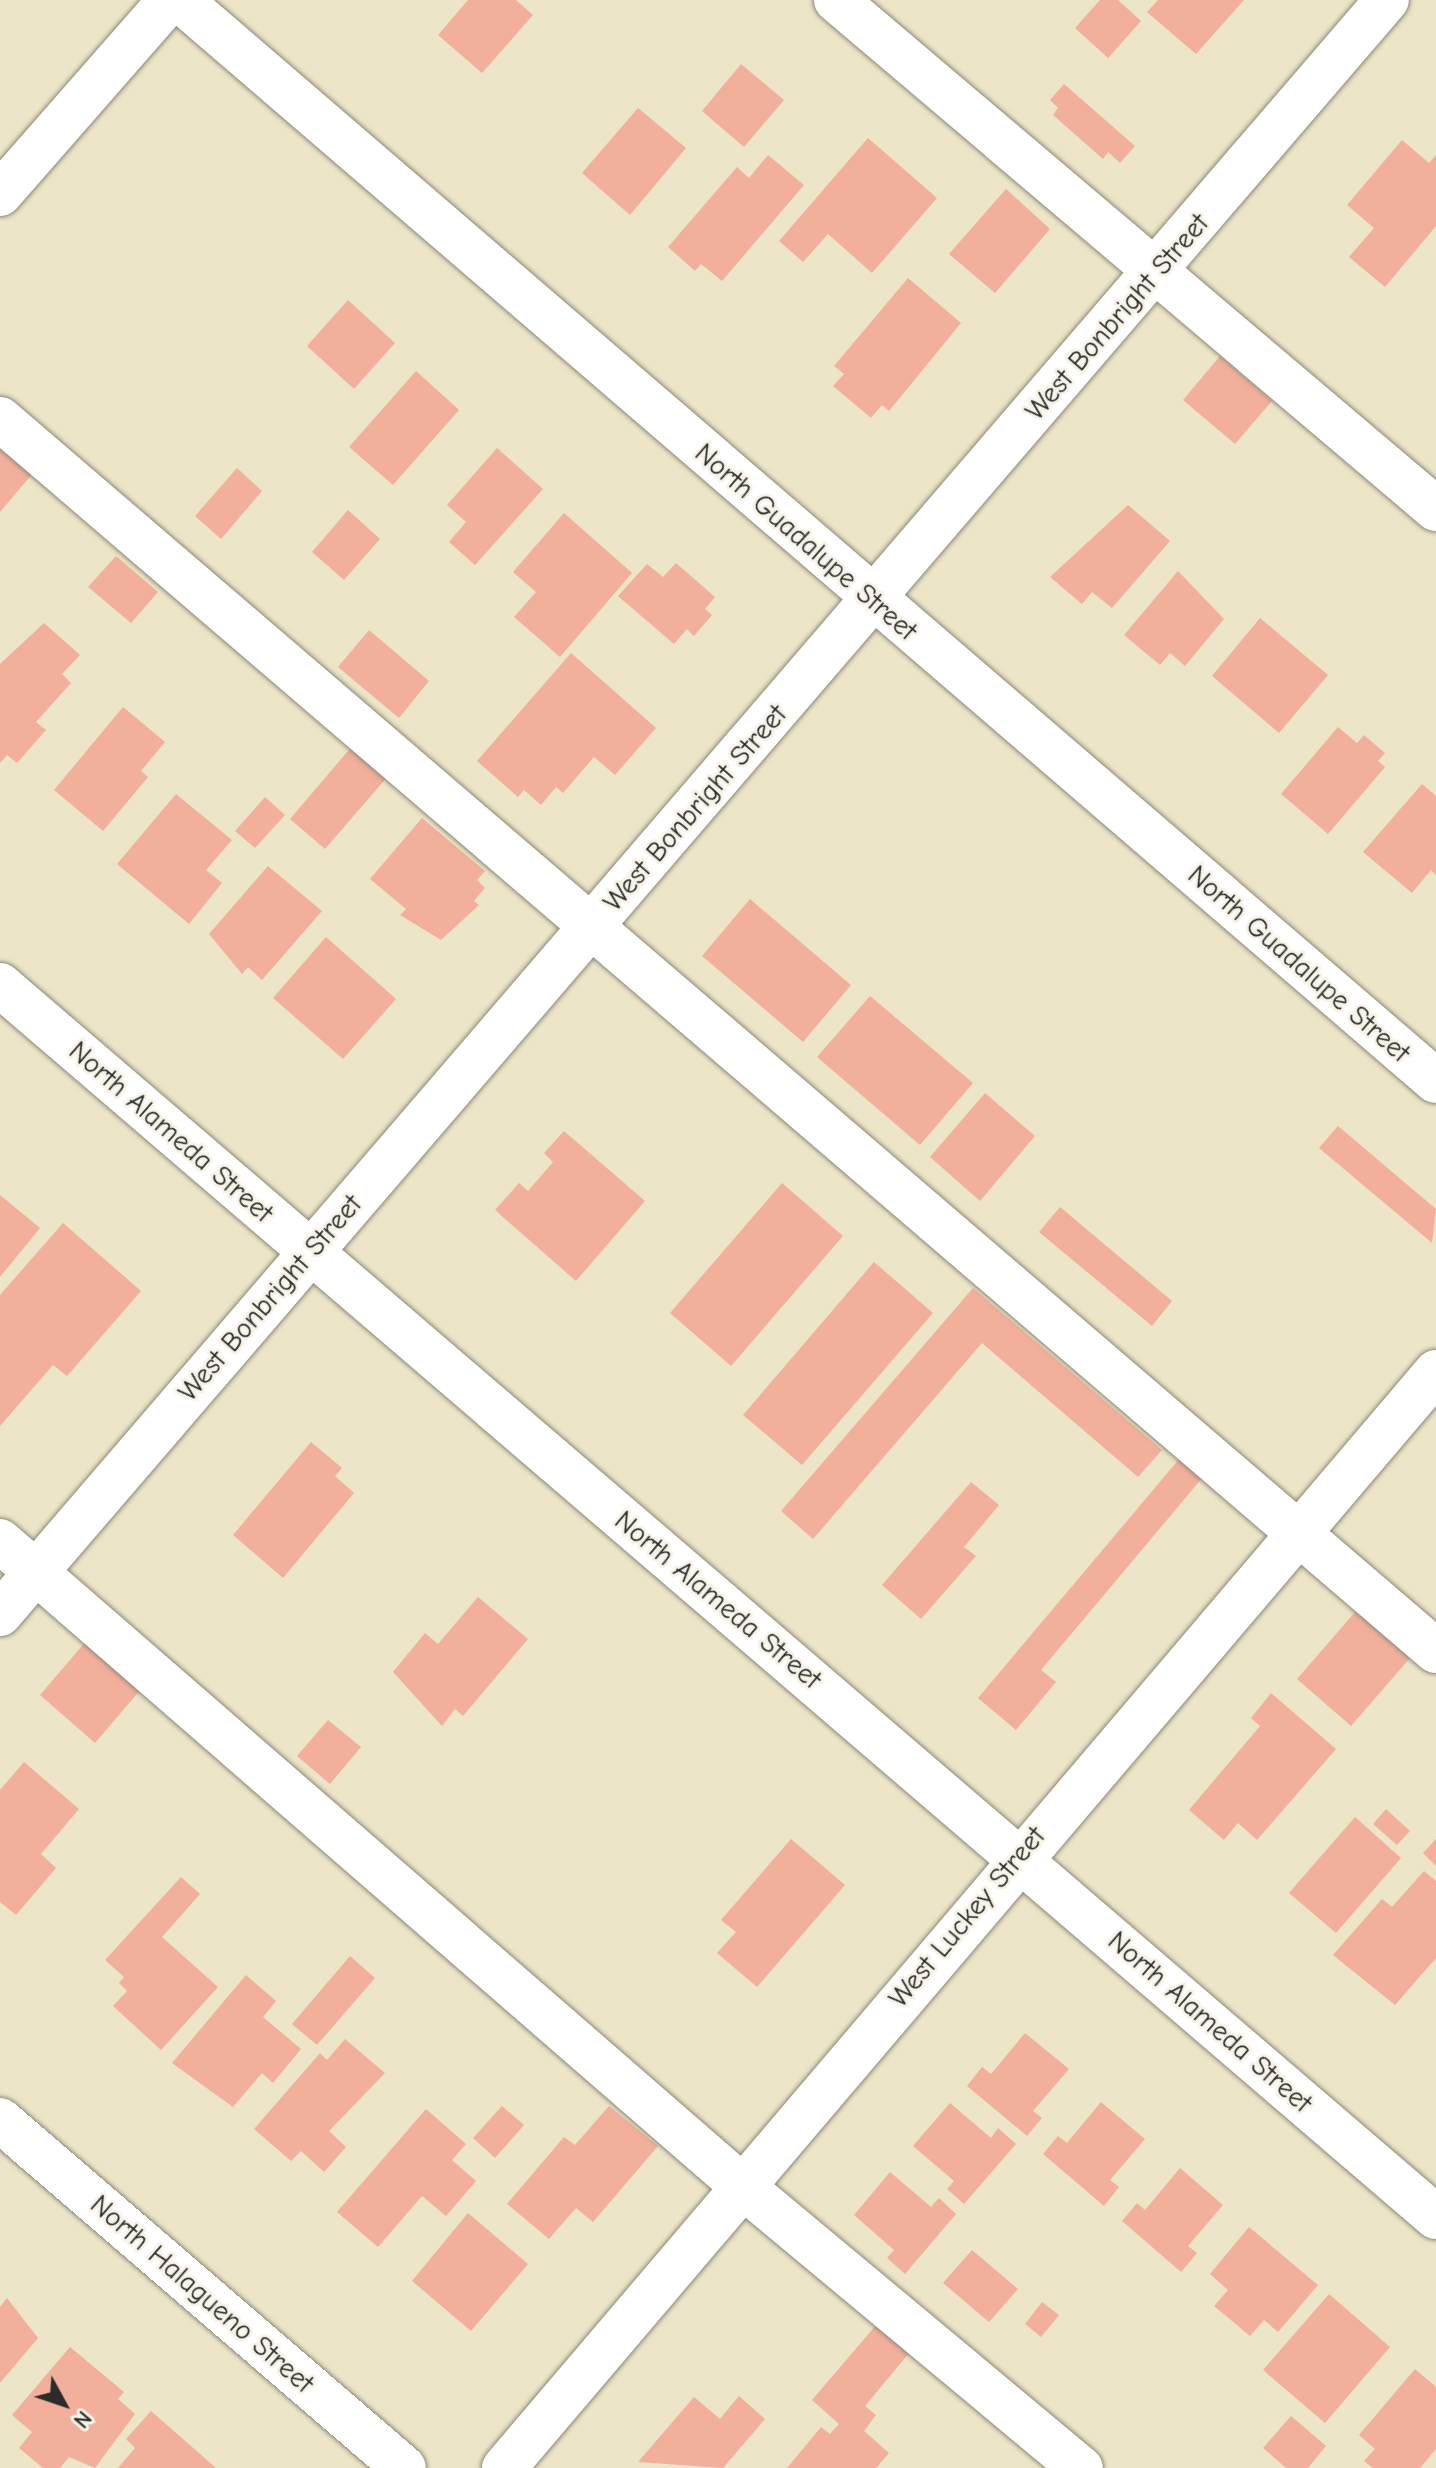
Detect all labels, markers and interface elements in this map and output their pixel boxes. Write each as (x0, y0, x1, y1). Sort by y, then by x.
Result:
street label: West Bonbright Street (1018, 207, 1216, 427)
street label: North Guadalupe Street (688, 436, 924, 648)
street label: West Bonbright Street (596, 698, 794, 918)
street label: North Guadalupe Street (1181, 858, 1417, 1070)
street label: North Alameda Street (62, 1034, 280, 1230)
street label: West Bonbright Street (171, 1188, 369, 1408)
street label: North Alameda Street (608, 1504, 828, 1696)
street label: West Luckey Street (882, 1820, 1052, 2014)
street label: North Alameda Street (1101, 1924, 1319, 2120)
street label: North Halagueno Street (83, 2188, 321, 2400)
north arrow (24, 2364, 104, 2444)
text: N (68, 2406, 97, 2433)

